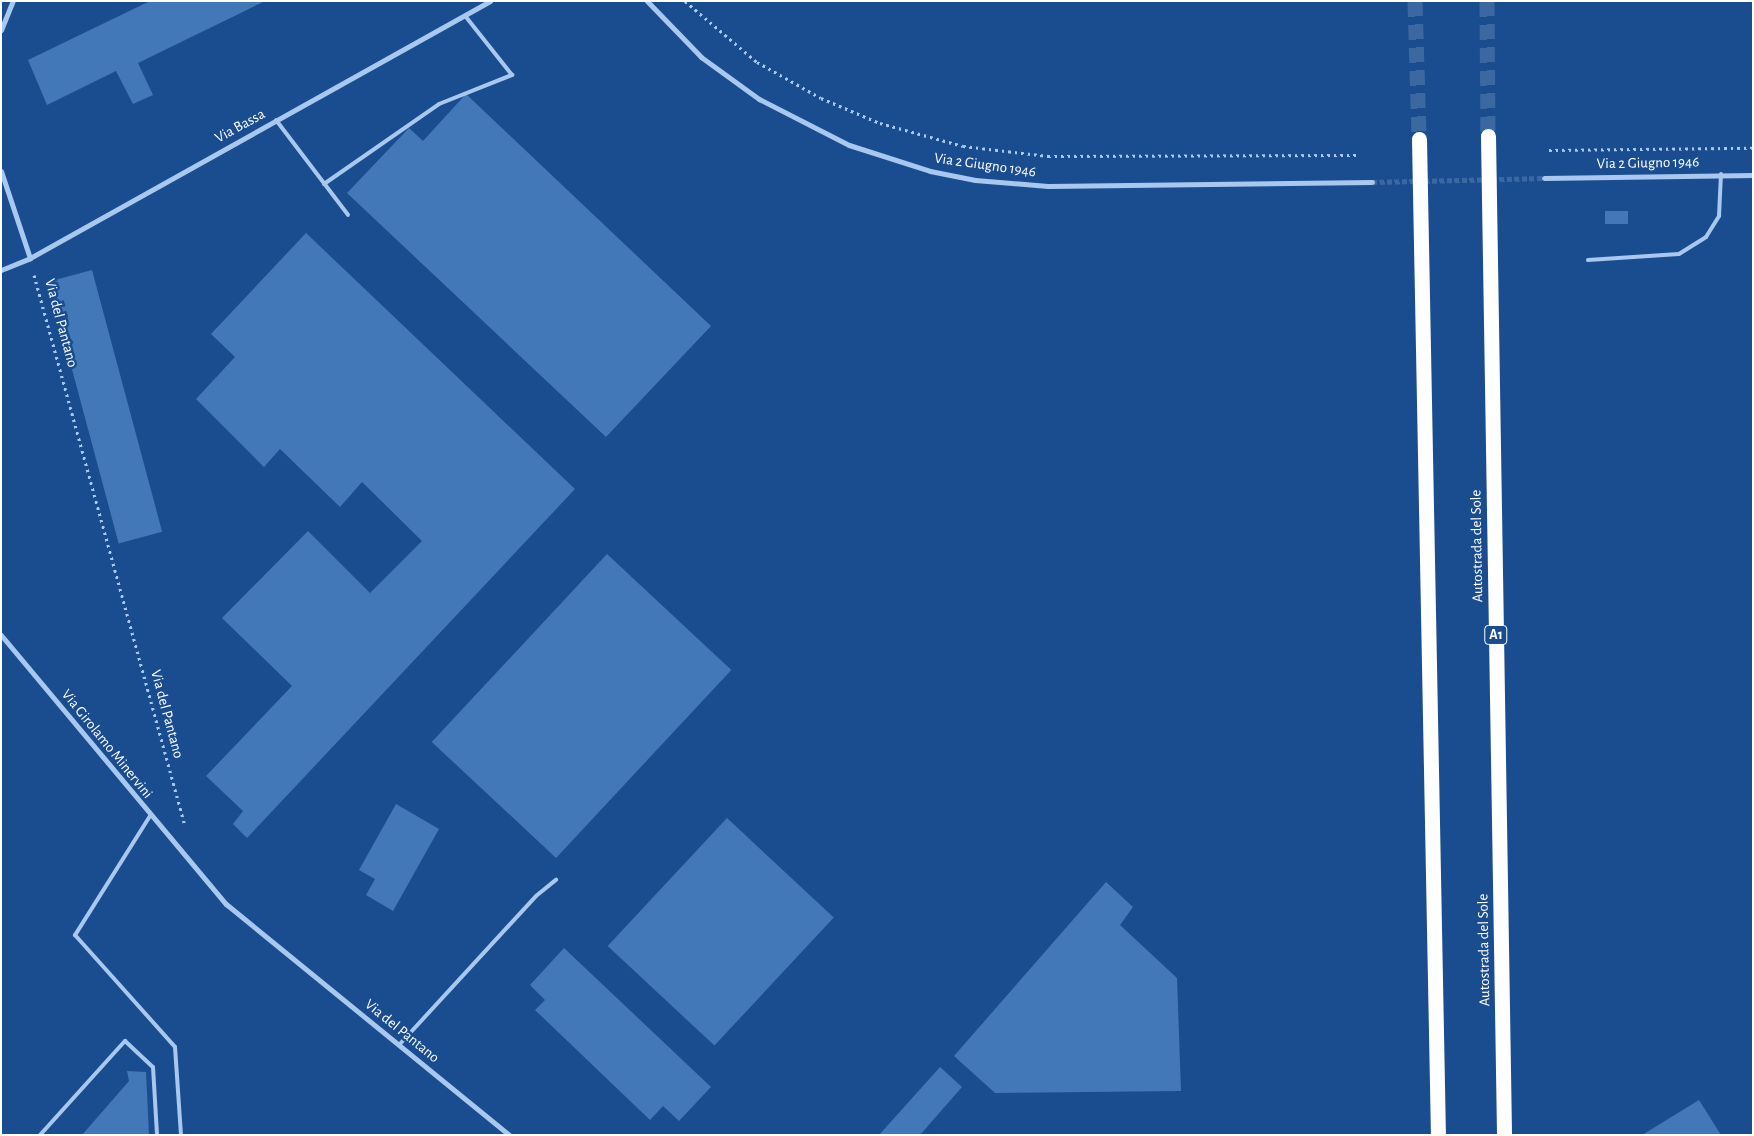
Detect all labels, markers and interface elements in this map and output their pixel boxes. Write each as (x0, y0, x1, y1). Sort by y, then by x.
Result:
street label: Via Bassa (212, 105, 268, 147)
street label: Via 2 Giugno 1946 (933, 149, 1037, 181)
street label: Via 2 Giugno 1946 (1597, 153, 1699, 173)
street label: Via del Pantano (41, 277, 81, 369)
street label: Autostrada del Sole (1467, 489, 1487, 603)
road number: A1 (1484, 624, 1508, 646)
street label: Via del Pantano (147, 668, 187, 760)
street label: Via Girolamo Minervini (57, 686, 157, 802)
street label: Autostrada del Sole (1474, 893, 1494, 1007)
street label: Via del Pantano (361, 995, 443, 1067)

